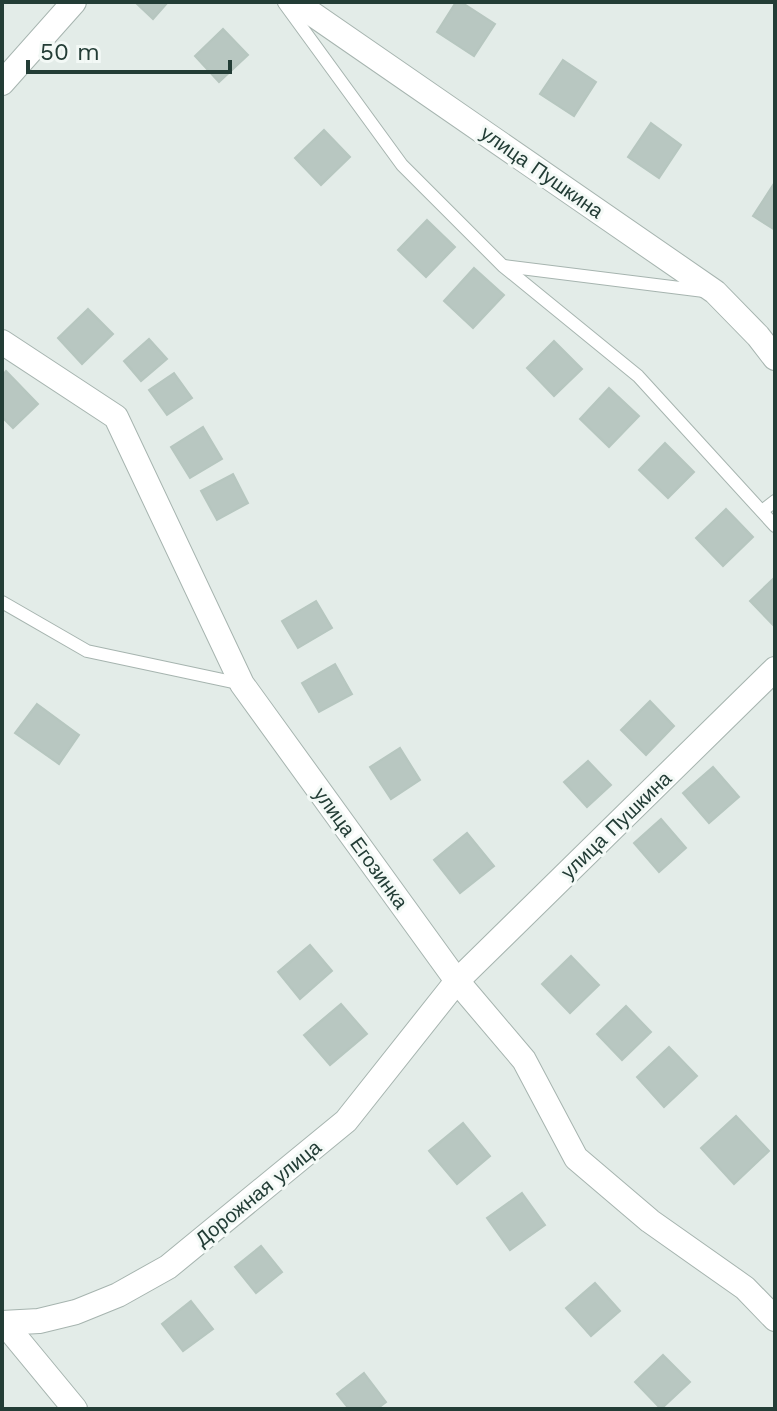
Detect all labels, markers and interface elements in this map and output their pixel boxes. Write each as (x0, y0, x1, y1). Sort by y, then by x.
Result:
scale bar (28, 24, 230, 74)
text: 50 m (40, 38, 100, 66)
street label: улица Пушкина (476, 121, 609, 224)
street label: улица Пушкина (556, 766, 677, 884)
street label: улица Егозинка (309, 782, 414, 914)
street label: Дорожная улица (190, 1134, 326, 1251)

